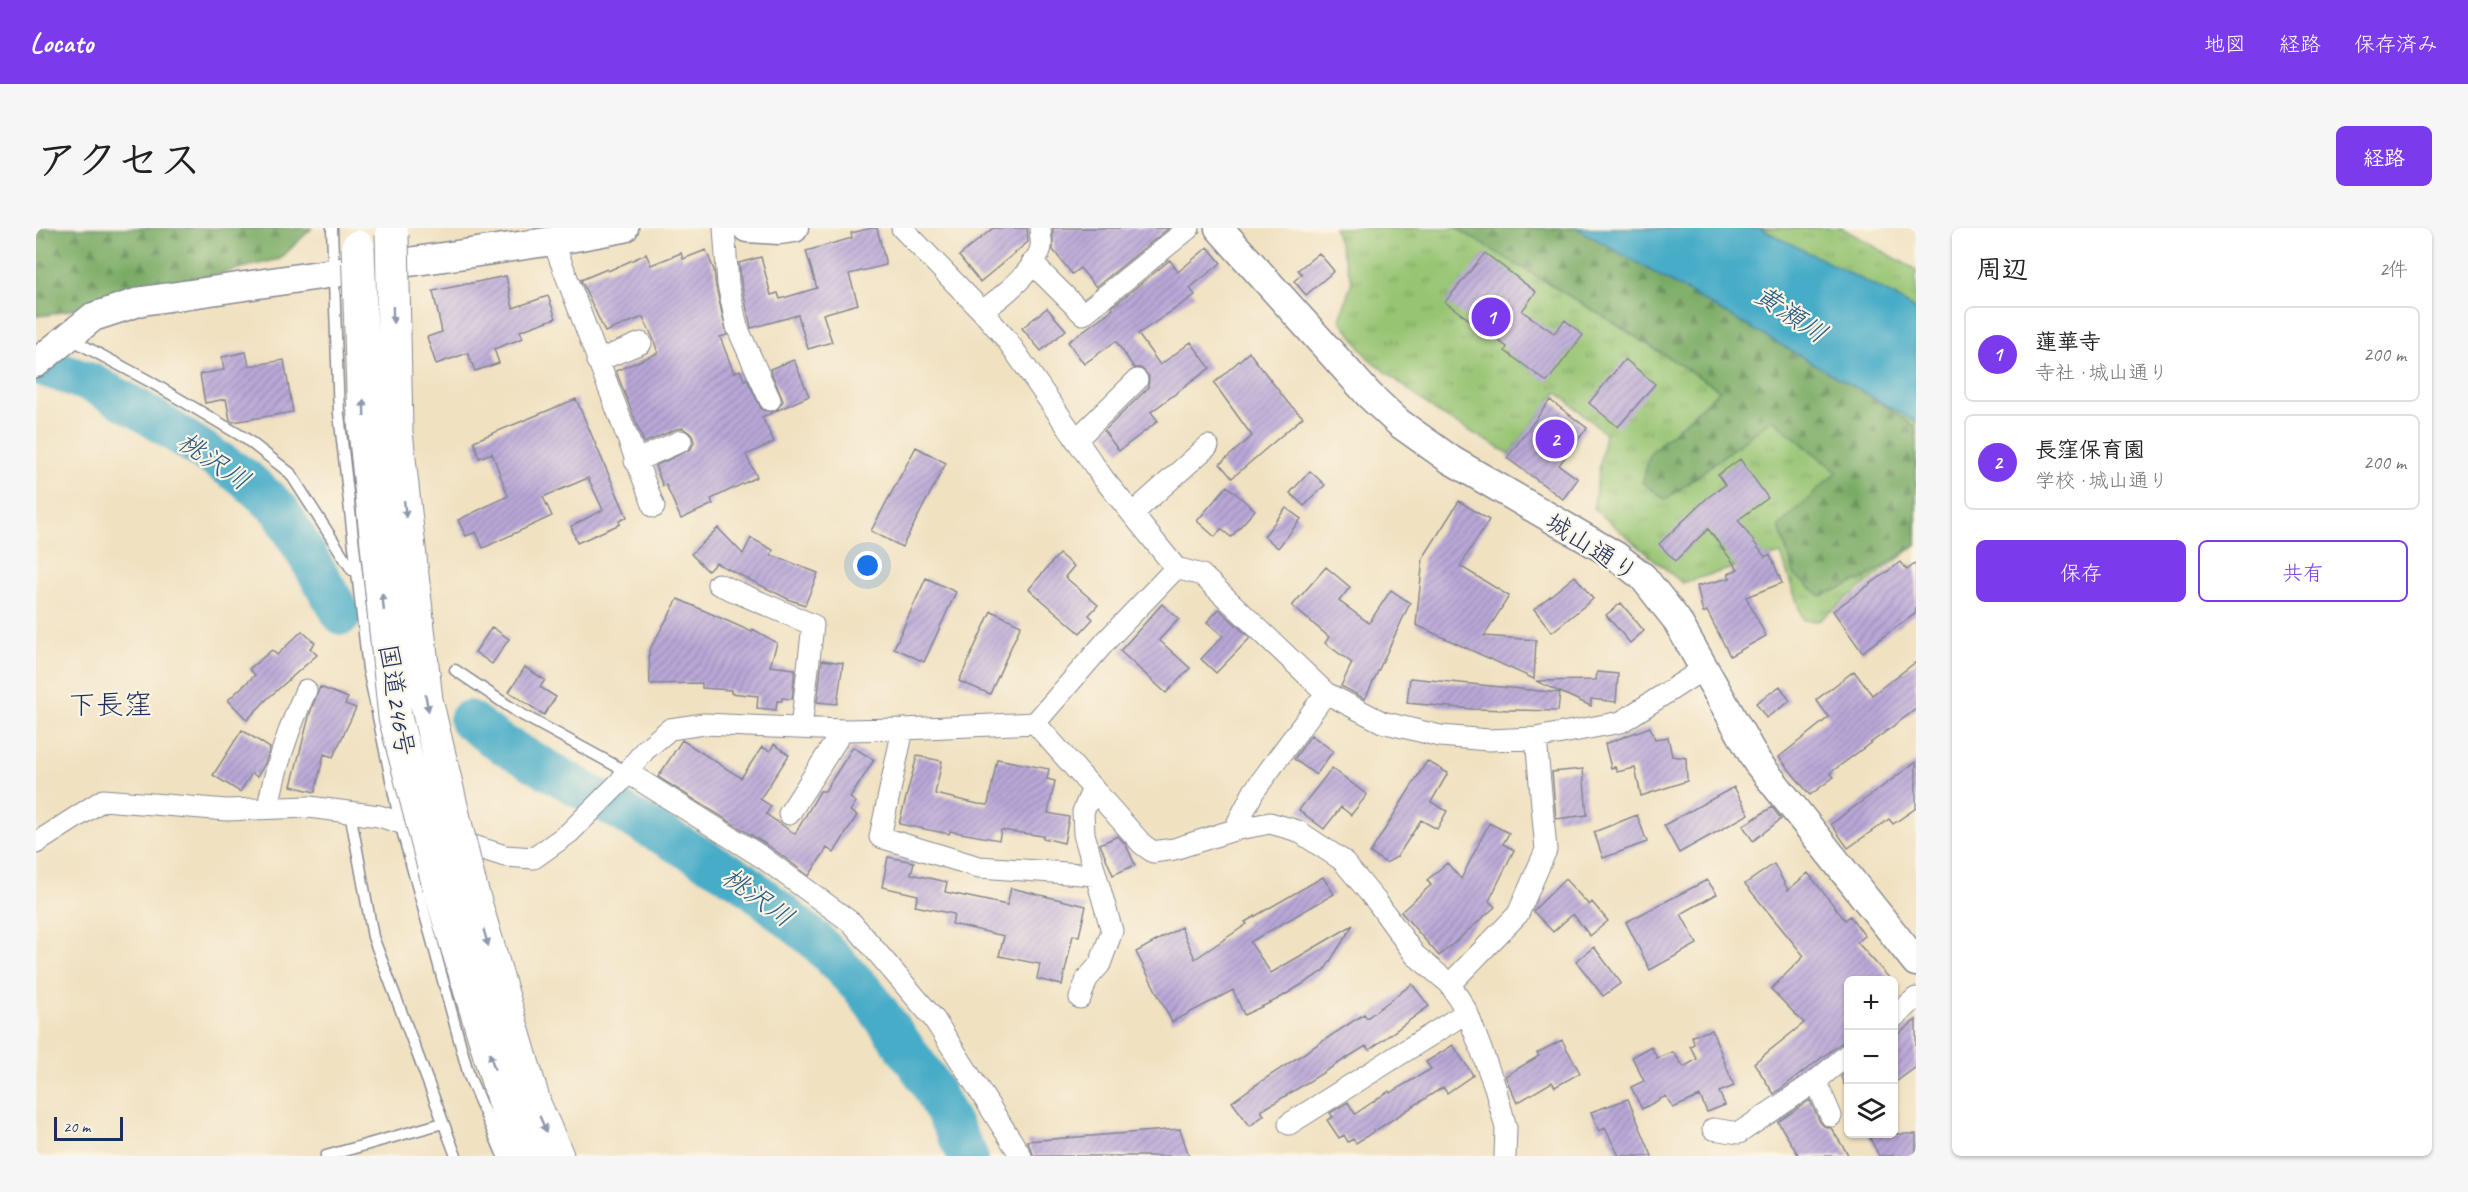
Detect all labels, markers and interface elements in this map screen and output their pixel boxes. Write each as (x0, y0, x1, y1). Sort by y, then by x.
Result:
text: Locato (30, 25, 93, 60)
text: 地図 (2204, 31, 2246, 57)
text: 経路 (2279, 31, 2321, 57)
text: 保存済み (2354, 31, 2438, 57)
button: 経路 (2336, 126, 2432, 186)
text: アクセス (36, 134, 201, 187)
text: 周辺 (1976, 253, 2028, 286)
text: 2件 (2379, 257, 2408, 282)
water label: 黄瀬川 (1748, 277, 1834, 351)
pin: 1 (1472, 294, 1510, 340)
one-way arrow (389, 305, 398, 324)
text: 蓮華寺 (2035, 328, 2101, 356)
text: 1 (1993, 342, 2002, 367)
text: 200 m (2363, 342, 2406, 367)
text: 寺社 · 城山通り (2035, 360, 2168, 385)
one-way arrow (359, 399, 368, 418)
pin: 2 (1536, 416, 1574, 462)
water label: 桃沢川 (171, 424, 257, 498)
text: 長窪保育園 (2035, 436, 2145, 464)
text: 2 (1993, 450, 2002, 475)
text: 200 m (2363, 450, 2406, 475)
text: 学校 · 城山通り (2035, 468, 2168, 493)
one-way arrow (400, 500, 410, 519)
street label: 城山通り (1539, 505, 1644, 590)
button: 保存 (1976, 540, 2186, 602)
button: 共有 (2198, 540, 2408, 602)
your location (853, 551, 882, 580)
one-way arrow (378, 593, 388, 612)
street label: 国道246号 (371, 642, 422, 759)
district label: 下長窪 (68, 687, 152, 722)
one-way arrow (423, 694, 432, 713)
water label: 桃沢川 (715, 859, 801, 935)
one-way arrow (482, 929, 491, 947)
map controls (1844, 976, 1898, 1138)
button: + (1844, 976, 1898, 1030)
button: − (1844, 1030, 1898, 1084)
one-way arrow (487, 1052, 496, 1070)
button: layers (1844, 1084, 1898, 1138)
scale bar (54, 1114, 123, 1142)
one-way arrow (539, 1115, 548, 1133)
text: 20 m (63, 1117, 90, 1137)

